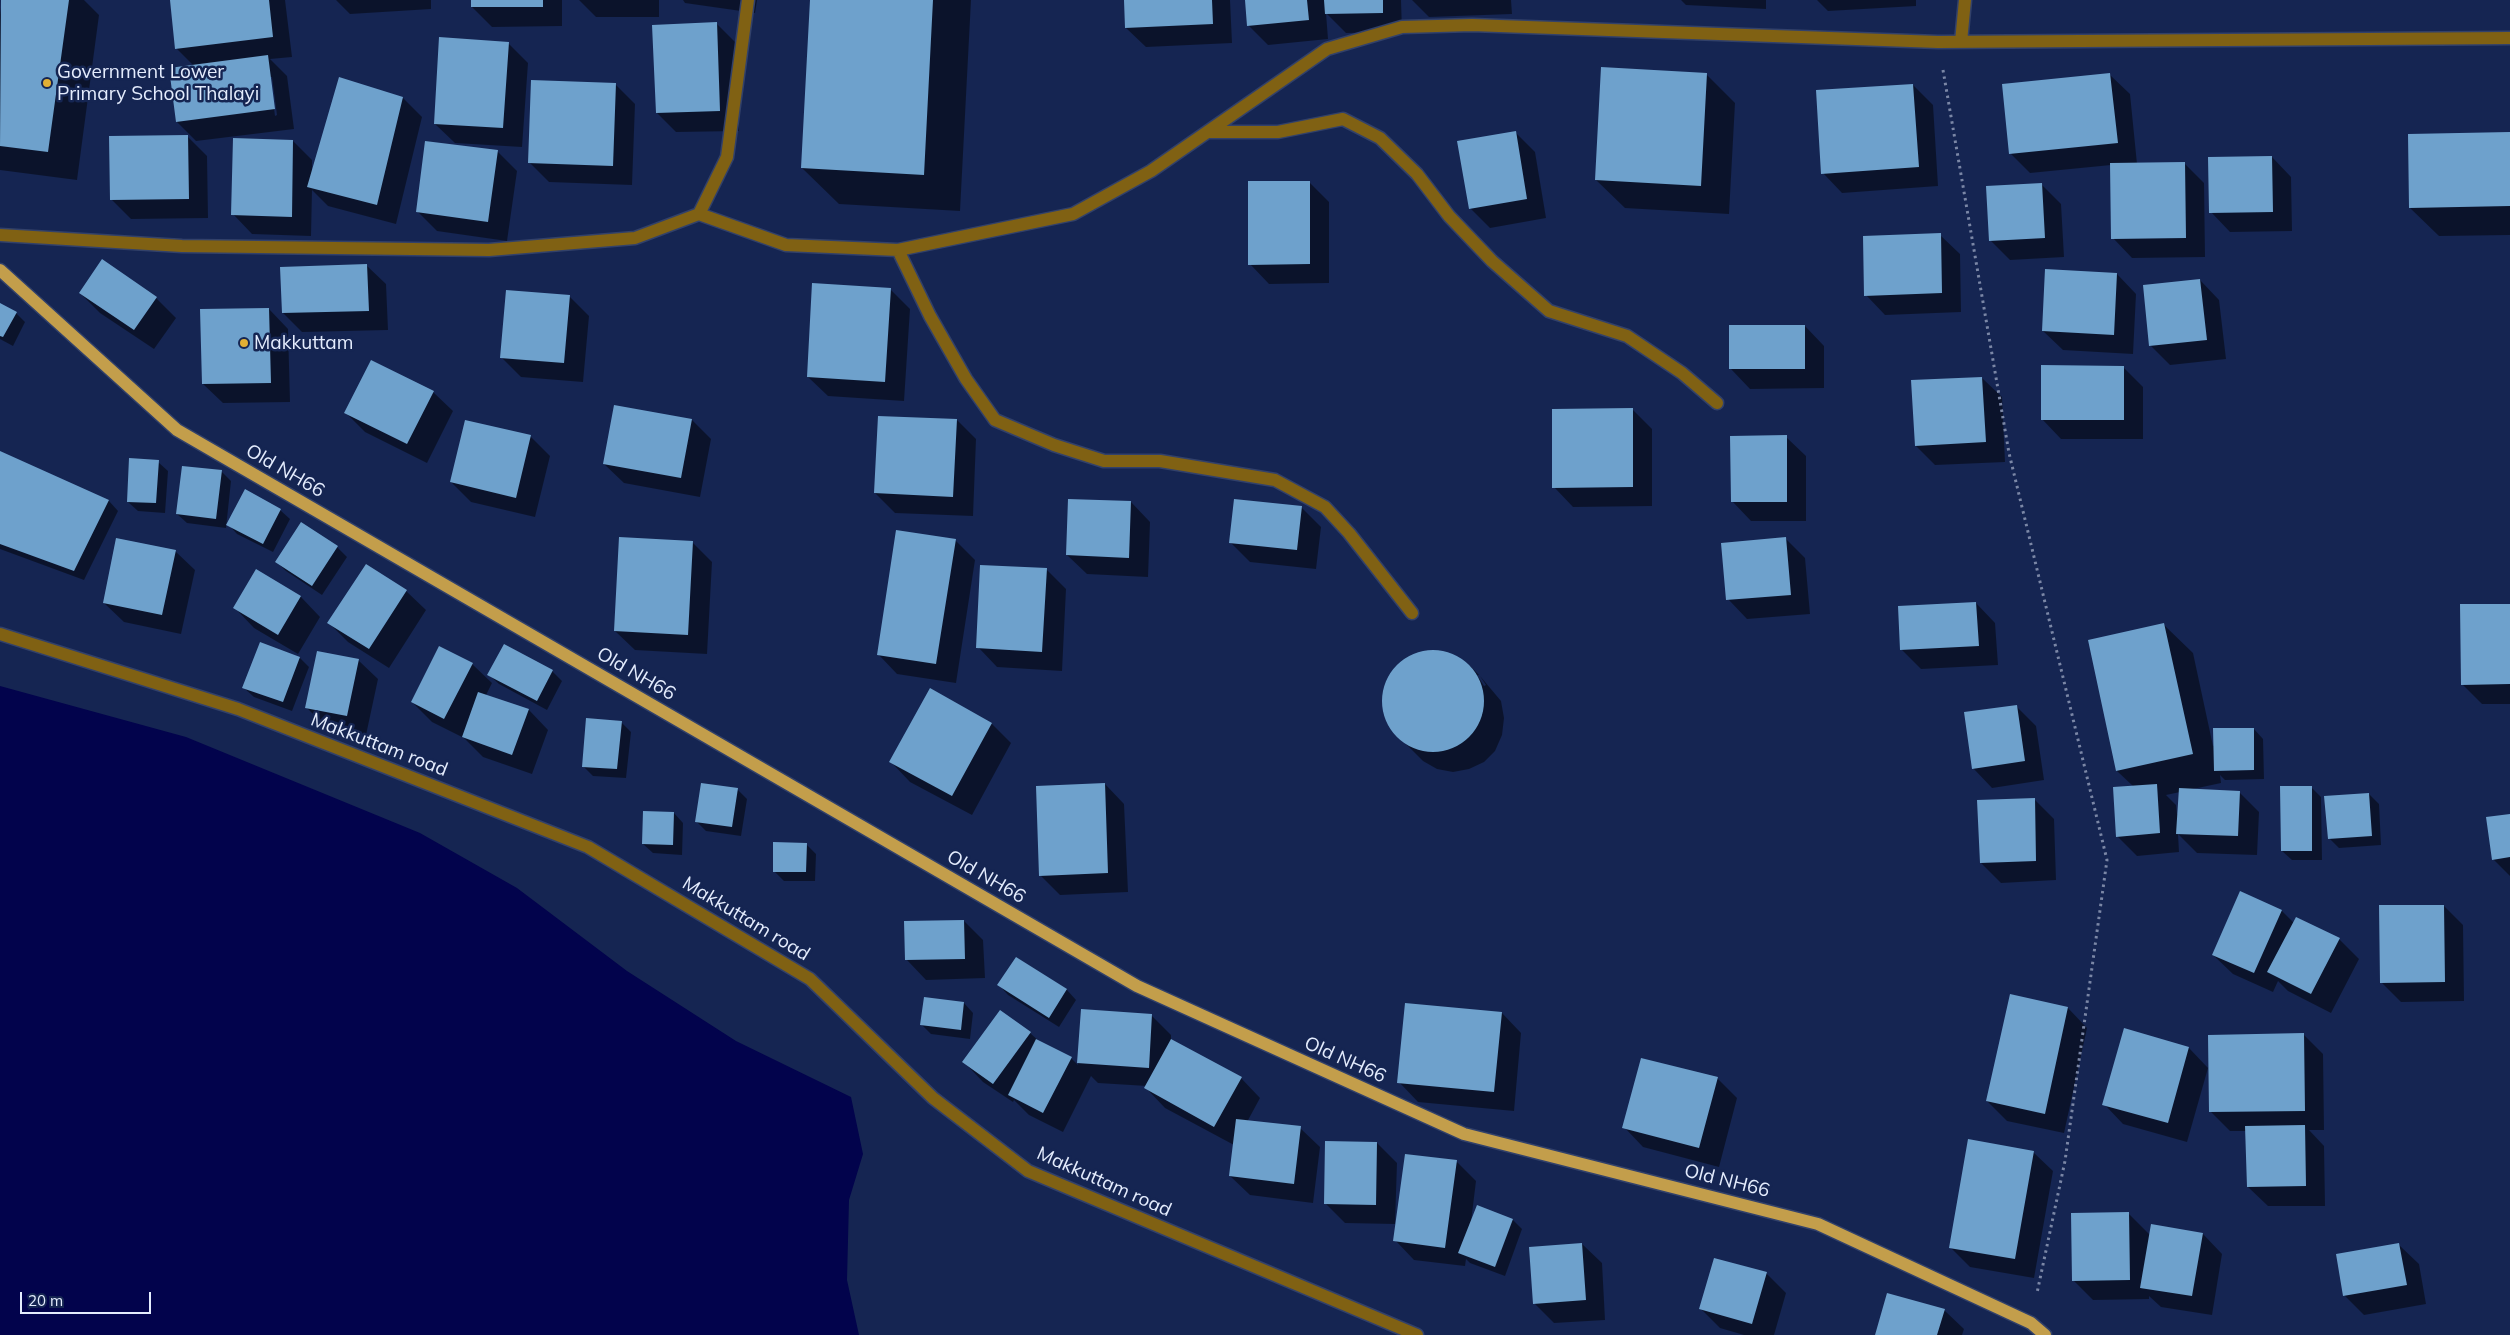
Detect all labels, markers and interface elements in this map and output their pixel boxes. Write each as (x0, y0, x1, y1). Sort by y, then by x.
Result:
place label: Government Lower Primary School Thalayi (57, 61, 259, 105)
marker: Government Lower Primary School Thalayi (41, 77, 53, 89)
place label: Makkuttam (254, 332, 353, 354)
marker: Makkuttam (238, 337, 250, 349)
street label: Old NH66 (242, 439, 328, 503)
street label: Old NH66 (593, 642, 679, 706)
street label: Makkuttam road (307, 708, 451, 782)
street label: Old NH66 (943, 845, 1029, 909)
street label: Makkuttam road (678, 872, 814, 966)
street label: Old NH66 (1301, 1032, 1389, 1088)
street label: Makkuttam road (1033, 1142, 1175, 1222)
street label: Old NH66 (1682, 1159, 1772, 1203)
scale bar (22, 1282, 154, 1314)
text: 20 m (28, 1291, 63, 1310)

